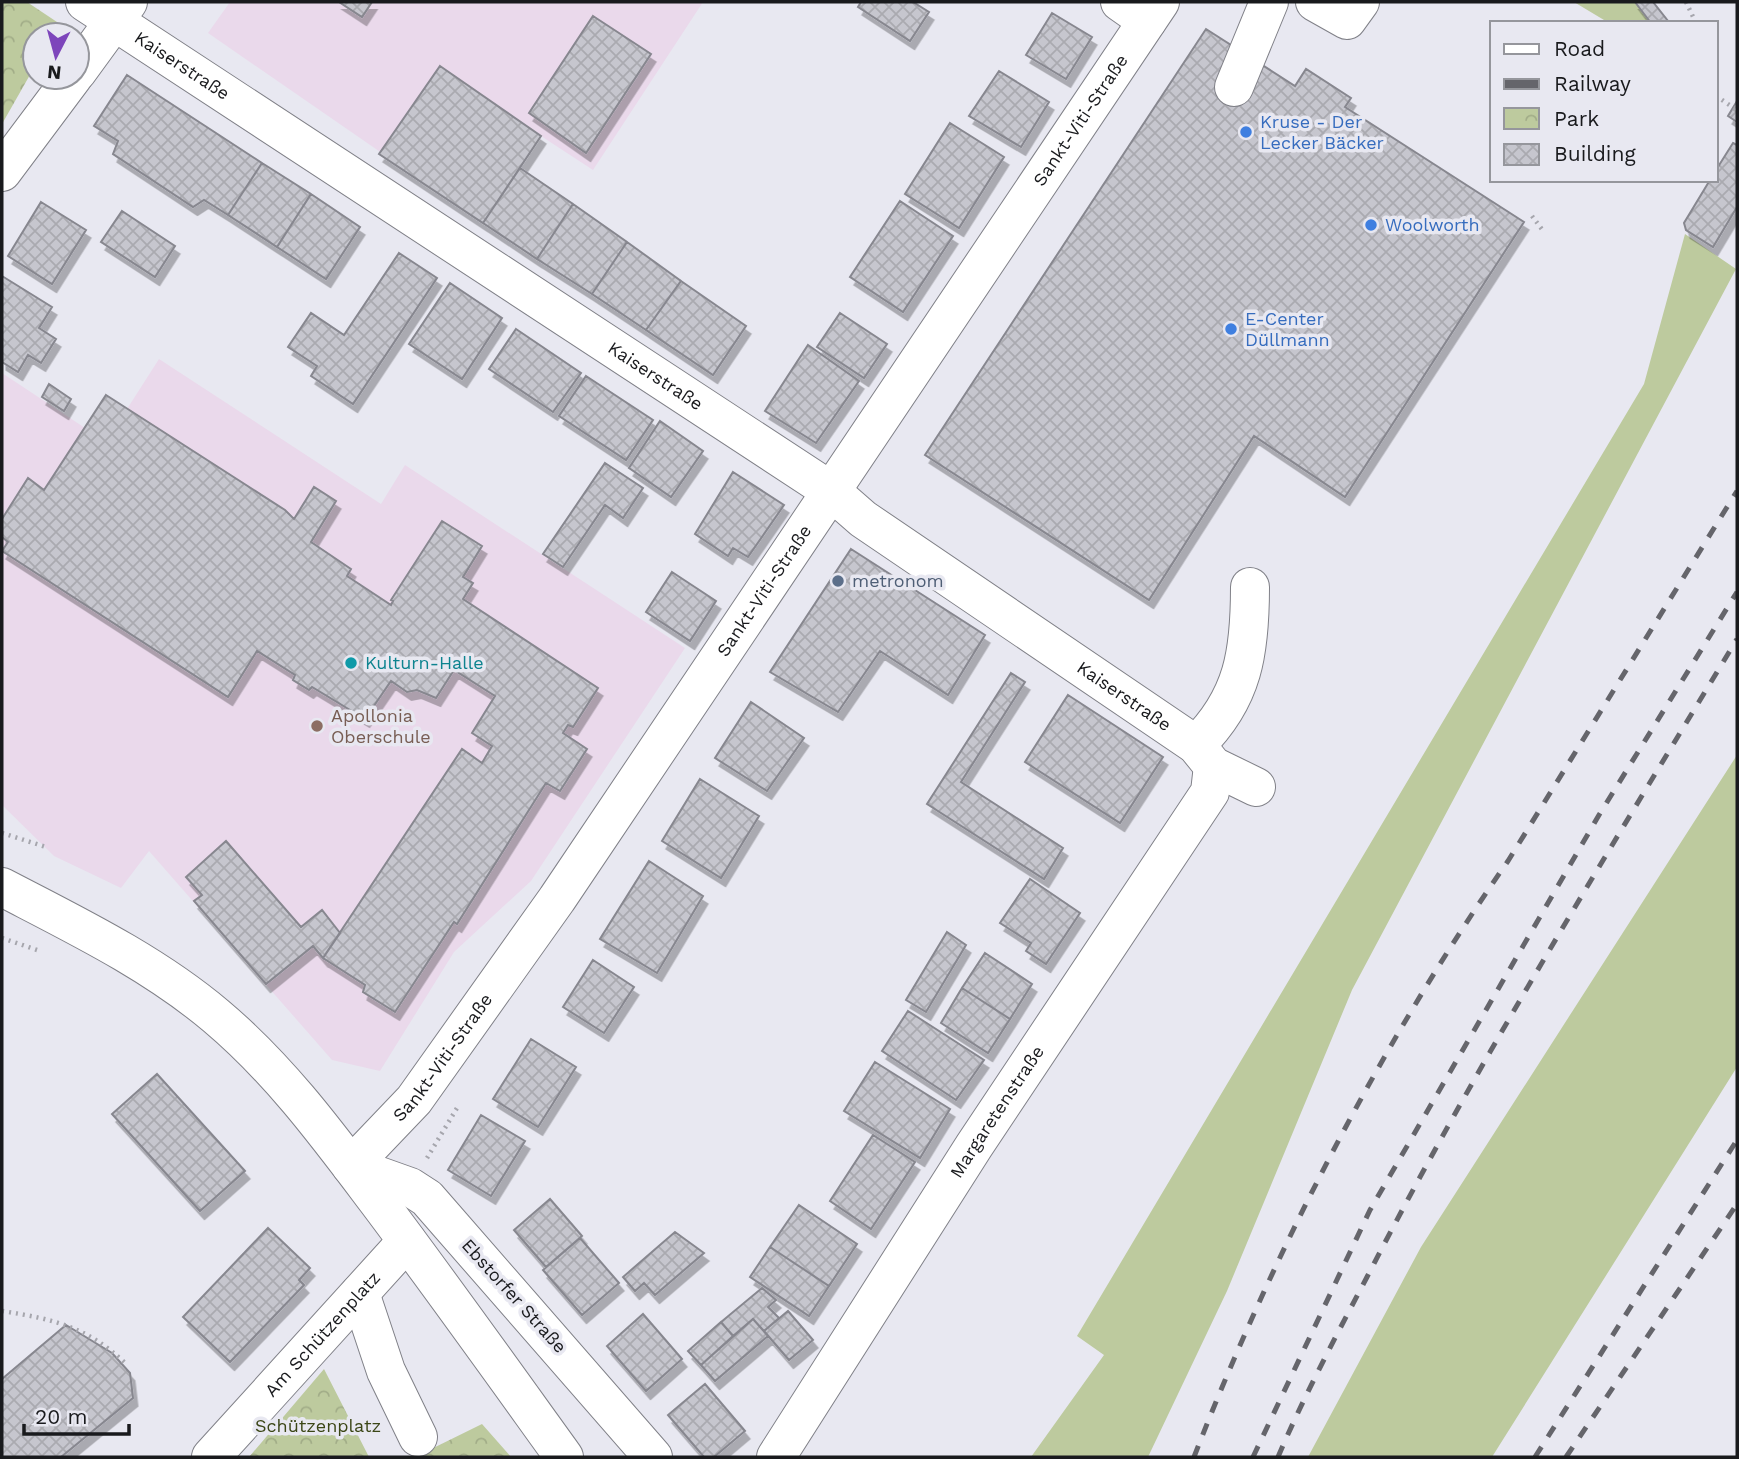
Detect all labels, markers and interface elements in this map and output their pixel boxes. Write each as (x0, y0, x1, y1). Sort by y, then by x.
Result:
north arrow (21, 21, 91, 91)
legend (1490, 21, 1718, 182)
street label: Kaiserstraße (131, 26, 234, 104)
text: Road (1554, 36, 1605, 61)
street label: Sankt-Viti-Straße (1028, 50, 1132, 190)
text: N (46, 60, 62, 85)
text: Railway (1554, 71, 1631, 96)
text: Park (1554, 106, 1599, 131)
place label: Kruse - Der Lecker Bäcker (1260, 111, 1384, 153)
marker: Kruse - Der Lecker Bäcker (1238, 124, 1254, 140)
text: Building (1554, 141, 1636, 166)
place label: Woolworth (1385, 214, 1480, 235)
marker: Woolworth (1363, 217, 1379, 233)
place label: E-Center Düllmann (1245, 308, 1330, 350)
marker: E-Center Düllmann (1223, 321, 1239, 337)
street label: Kaiserstraße (604, 337, 707, 414)
street label: Sankt-Viti-Straße (712, 521, 815, 660)
place label: metronom (852, 570, 944, 591)
marker: metronom (830, 573, 846, 589)
place label: Kulturn-Halle (365, 652, 484, 673)
marker: Kulturn-Halle (343, 655, 359, 671)
street label: Kaiserstraße (1073, 656, 1175, 735)
place label: Apollonia Oberschule (331, 705, 431, 747)
marker: Apollonia Oberschule (309, 718, 325, 734)
street label: Sankt-Viti-Straße (388, 989, 496, 1126)
street label: Margaretenstraße (945, 1041, 1048, 1182)
street label: Ebstorfer Straße (458, 1234, 571, 1357)
street label: Am Schützenplatz (260, 1267, 384, 1401)
scale bar (24, 1392, 130, 1436)
text: 20 m (35, 1404, 87, 1429)
park label: Schützenplatz (255, 1415, 381, 1436)

